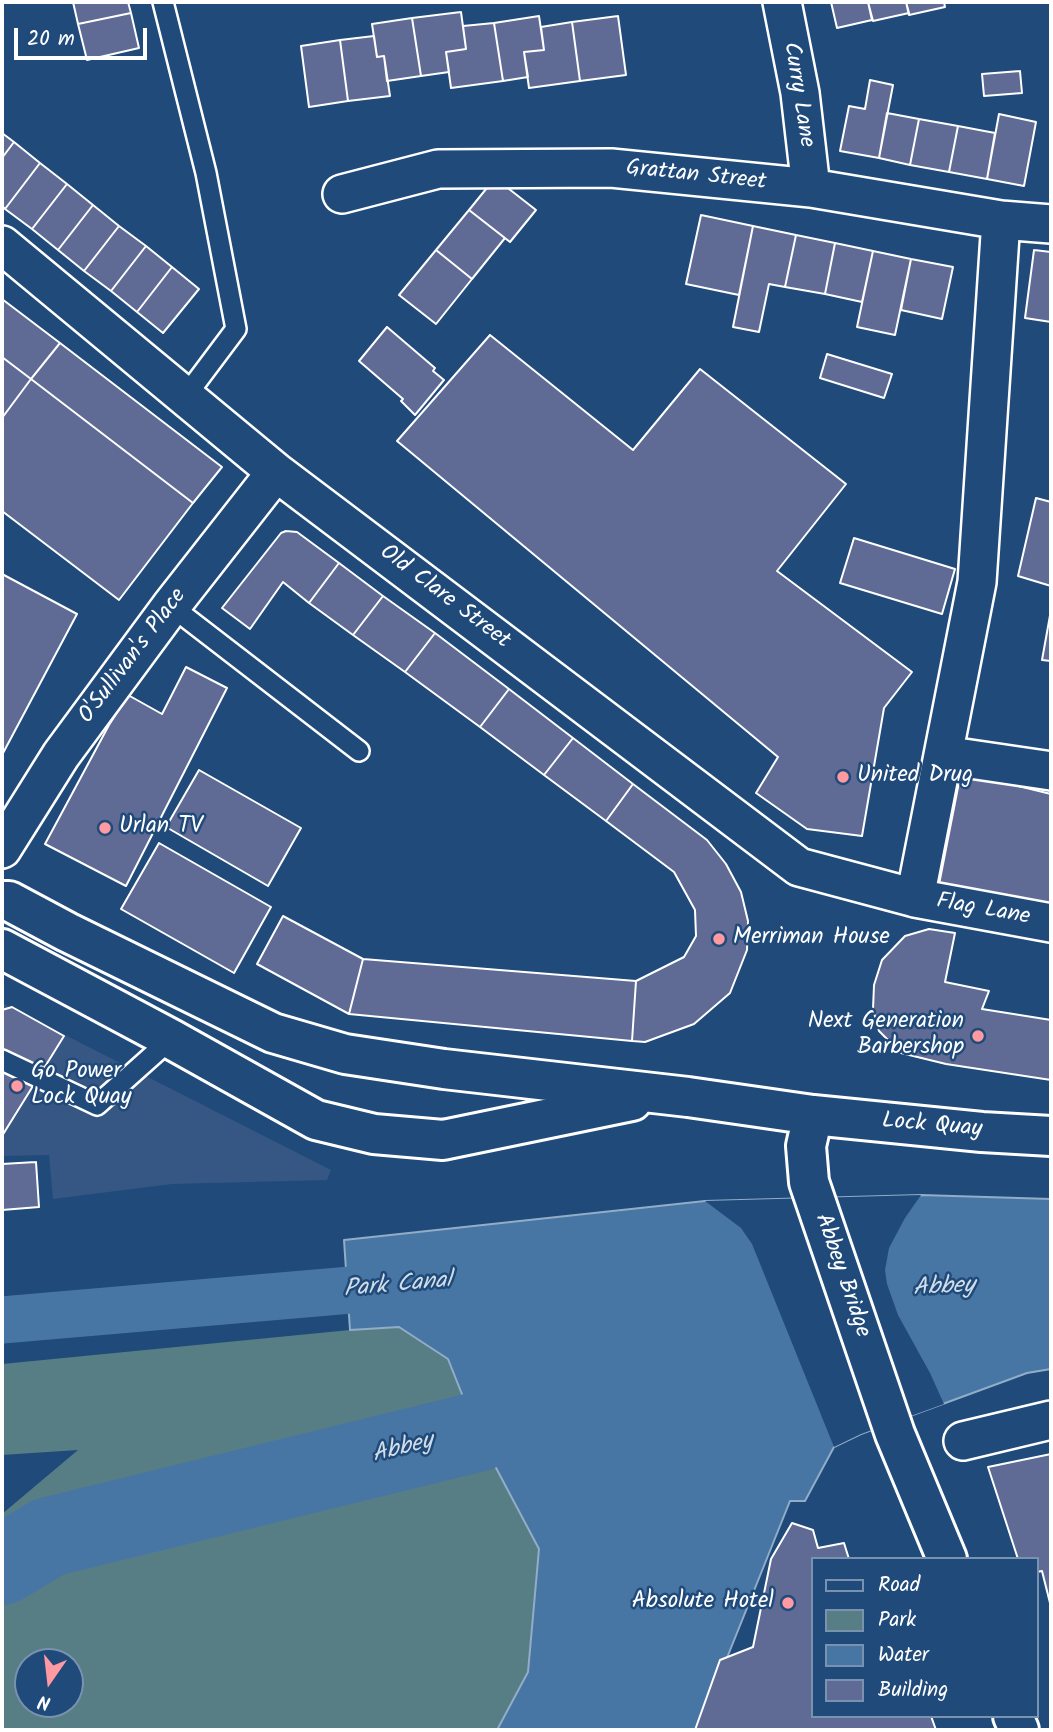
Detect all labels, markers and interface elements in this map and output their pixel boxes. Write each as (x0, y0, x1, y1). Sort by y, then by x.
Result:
scale bar (18, 14, 150, 58)
text: 20 m (27, 23, 75, 56)
street label: Curry Lane (775, 40, 819, 150)
street label: Grattan Street (625, 156, 767, 198)
street label: Old Clare Street (373, 540, 515, 656)
street label: O'Sullivan's Place (74, 584, 194, 730)
place label: United Drug (857, 763, 973, 791)
marker: United Drug (835, 769, 851, 785)
place label: Urlan TV (119, 814, 203, 842)
marker: Urlan TV (97, 820, 113, 836)
street label: Flag Lane (934, 889, 1032, 933)
place label: Merriman House (733, 925, 890, 953)
marker: Merriman House (711, 931, 727, 947)
place label: Next Generation Barbershop (808, 1009, 964, 1063)
marker: Next Generation Barbershop (970, 1028, 986, 1044)
place label: Go Power Lock Quay (31, 1059, 132, 1113)
marker: Go Power Lock Quay (9, 1078, 25, 1094)
street label: Lock Quay (881, 1109, 983, 1145)
street label: Abbey Bridge (807, 1211, 875, 1341)
water label: Park Canal (343, 1268, 453, 1306)
water label: Abbey (912, 1273, 976, 1305)
water label: Abbey (370, 1429, 436, 1471)
legend (811, 1557, 1039, 1718)
text: Road (878, 1569, 920, 1602)
place label: Absolute Hotel (632, 1589, 774, 1617)
marker: Absolute Hotel (780, 1595, 796, 1611)
text: Park (878, 1604, 916, 1637)
text: Water (878, 1639, 929, 1672)
north arrow (14, 1648, 84, 1718)
text: Building (878, 1674, 948, 1707)
text: N (35, 1685, 54, 1717)

